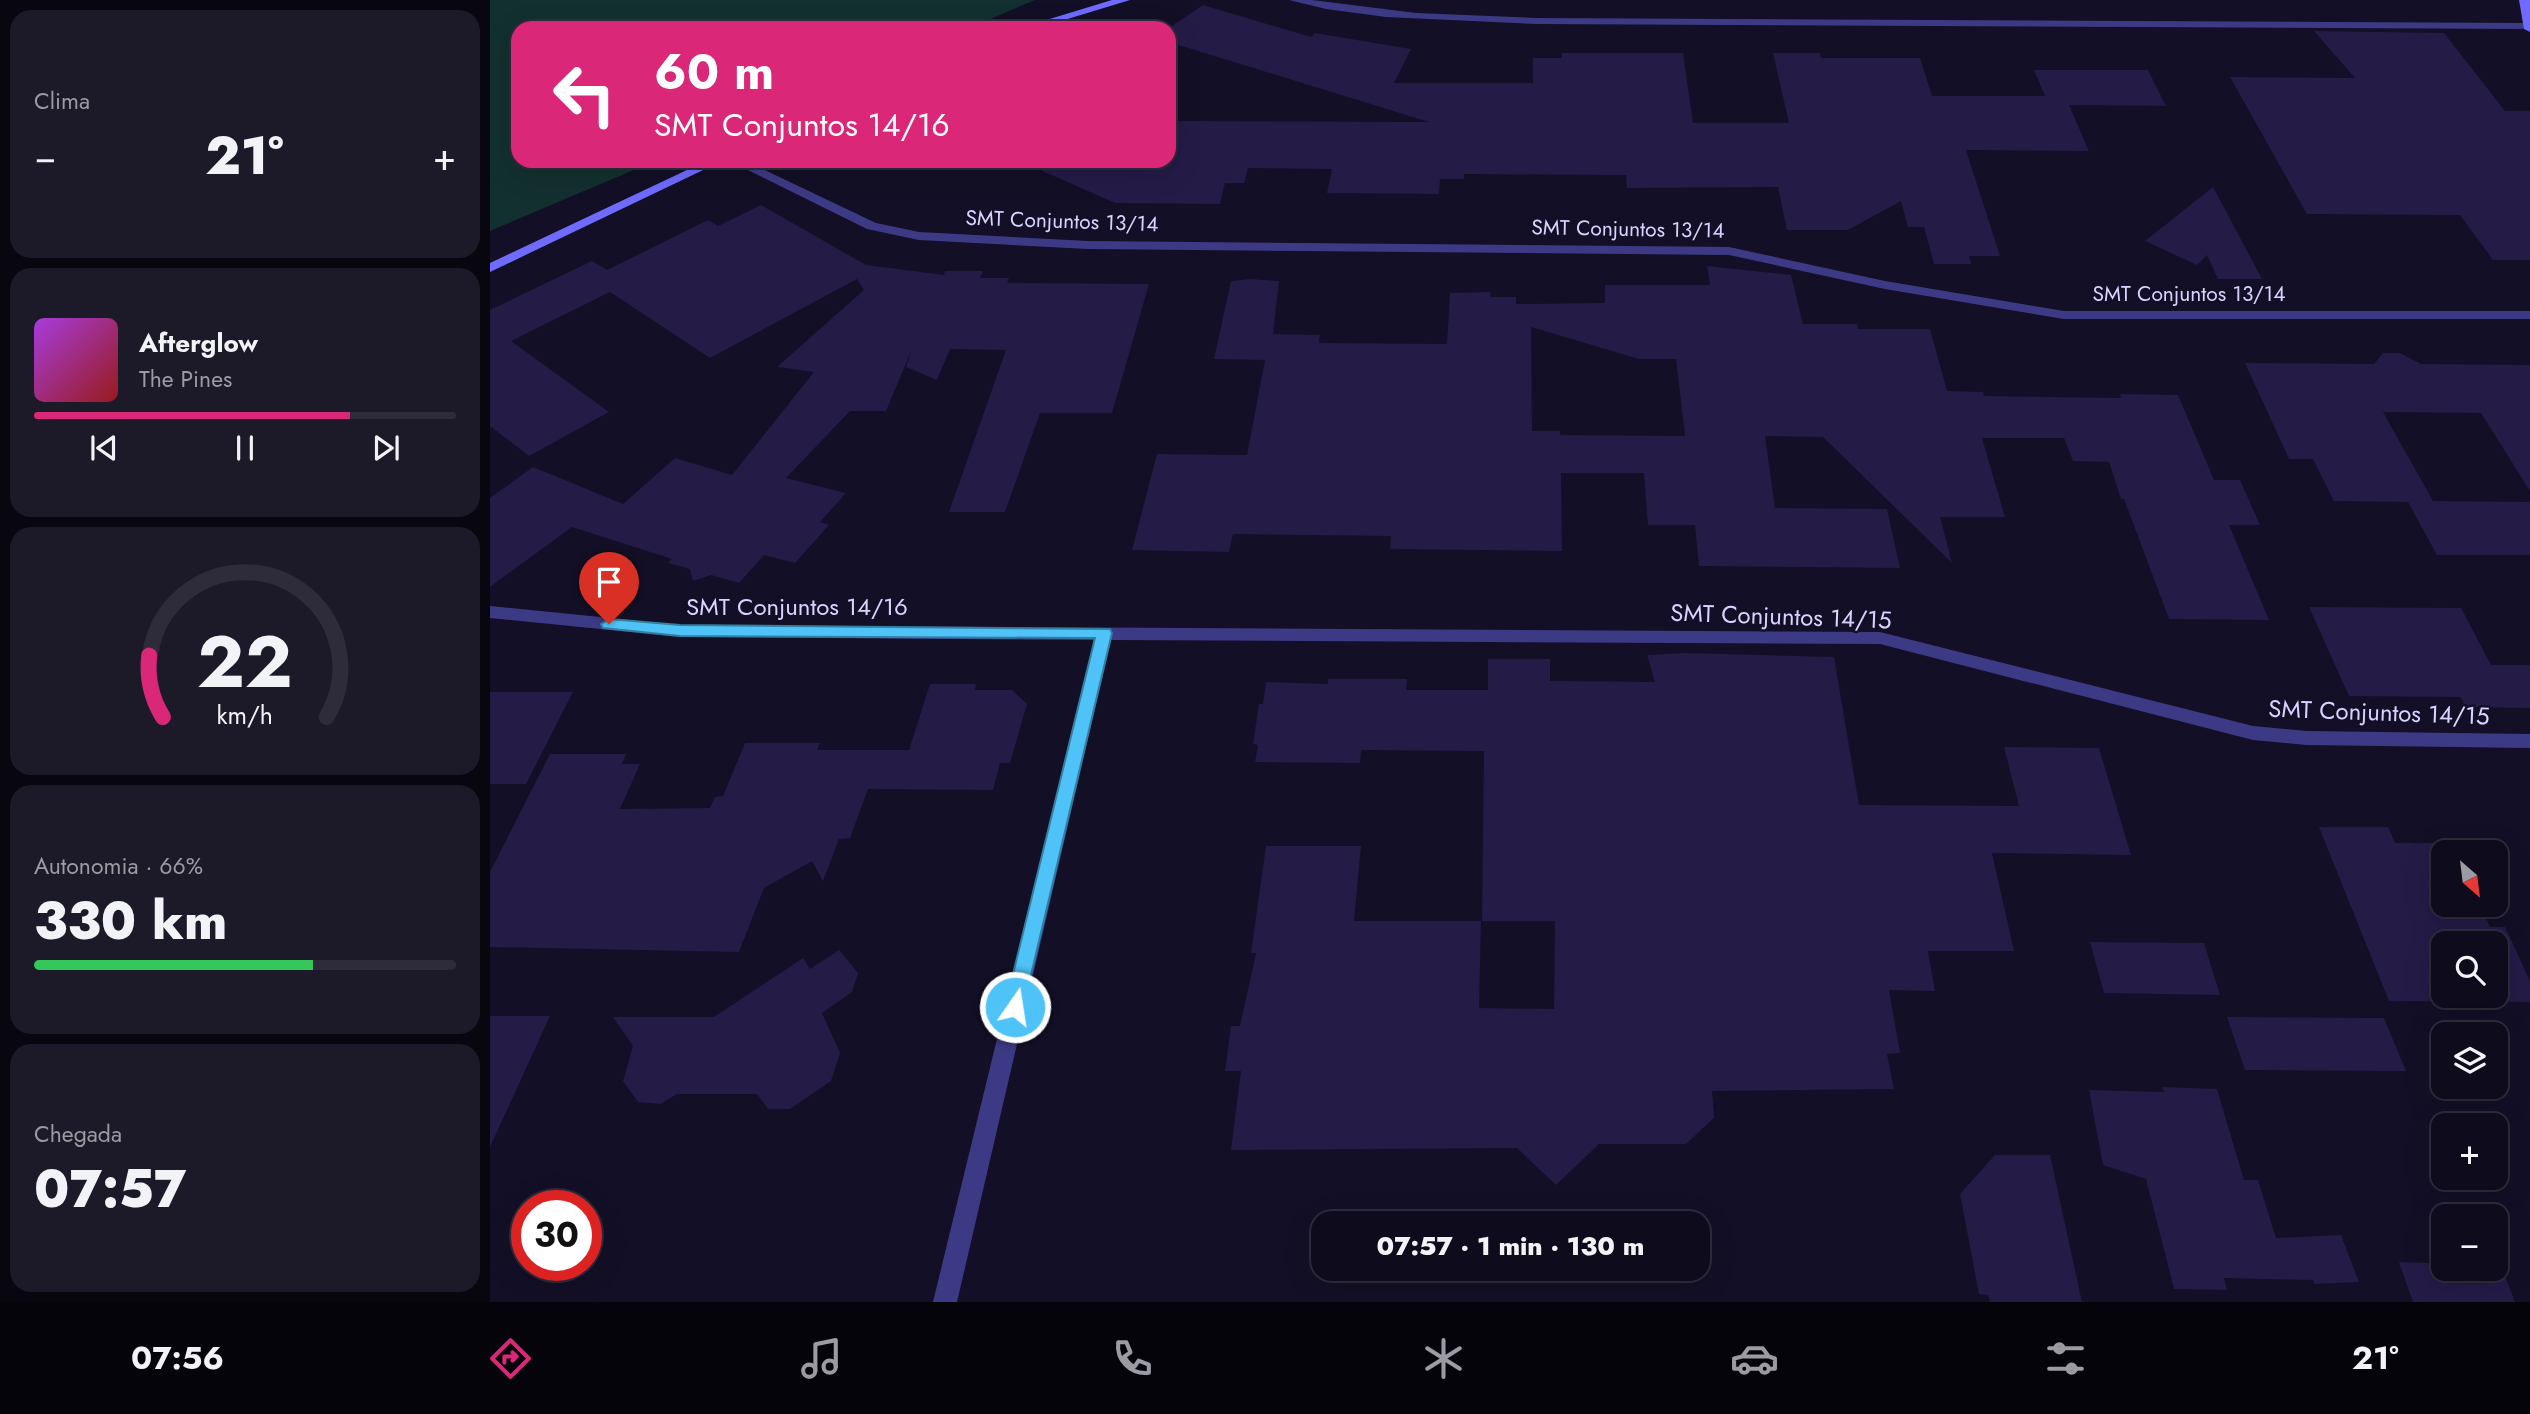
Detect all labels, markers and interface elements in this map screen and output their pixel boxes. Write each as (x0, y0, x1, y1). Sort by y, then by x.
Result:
text: 60 m (654, 37, 774, 107)
icon: left (539, 49, 630, 140)
text: Clima (34, 84, 90, 118)
text: SMT Conjuntos 14/16 (654, 102, 950, 148)
text: 21° (205, 118, 284, 194)
text: − (34, 129, 56, 184)
text: + (433, 129, 456, 184)
street label: SMT Conjuntos 13/14 (965, 203, 1159, 239)
street label: SMT Conjuntos 13/14 (1531, 212, 1725, 246)
street label: SMT Conjuntos 13/14 (2092, 279, 2286, 309)
text: Afterglow (139, 324, 258, 362)
text: The Pines (139, 362, 232, 396)
icon: previous (85, 429, 123, 467)
icon: pause (226, 429, 264, 467)
icon: next (367, 429, 405, 467)
pin (579, 552, 639, 624)
icon: arrive (590, 563, 628, 601)
street label: SMT Conjuntos 14/16 (686, 589, 908, 624)
street label: SMT Conjuntos 14/15 (1670, 595, 1892, 637)
text: 22 (197, 609, 293, 714)
street label: SMT Conjuntos 14/15 (2268, 691, 2490, 733)
text: km/h (217, 697, 273, 733)
north arrow (2431, 840, 2508, 917)
map controls (2431, 840, 2508, 1281)
text: Autonomia · 66% (34, 849, 203, 883)
text: 330 km (34, 883, 227, 959)
button: search (2431, 931, 2508, 1008)
position arrow (978, 970, 1052, 1044)
button: layers (2431, 1022, 2508, 1099)
button: + (2431, 1113, 2508, 1190)
text: Chegada (34, 1117, 122, 1151)
text: 07:57 (34, 1151, 186, 1227)
speed limit sign: 30 (511, 1190, 602, 1281)
button: − (2431, 1204, 2508, 1281)
text: 07:57 · 1 min · 130 m (1377, 1227, 1644, 1265)
icon: directions (486, 1334, 535, 1383)
icon: music (797, 1334, 846, 1383)
icon: phone (1108, 1334, 1157, 1383)
icon: climate (1419, 1334, 1468, 1383)
icon: car (1730, 1334, 1779, 1383)
icon: filters (2041, 1334, 2090, 1383)
text: 07:56 (131, 1335, 224, 1381)
text: 21° (2352, 1335, 2399, 1381)

